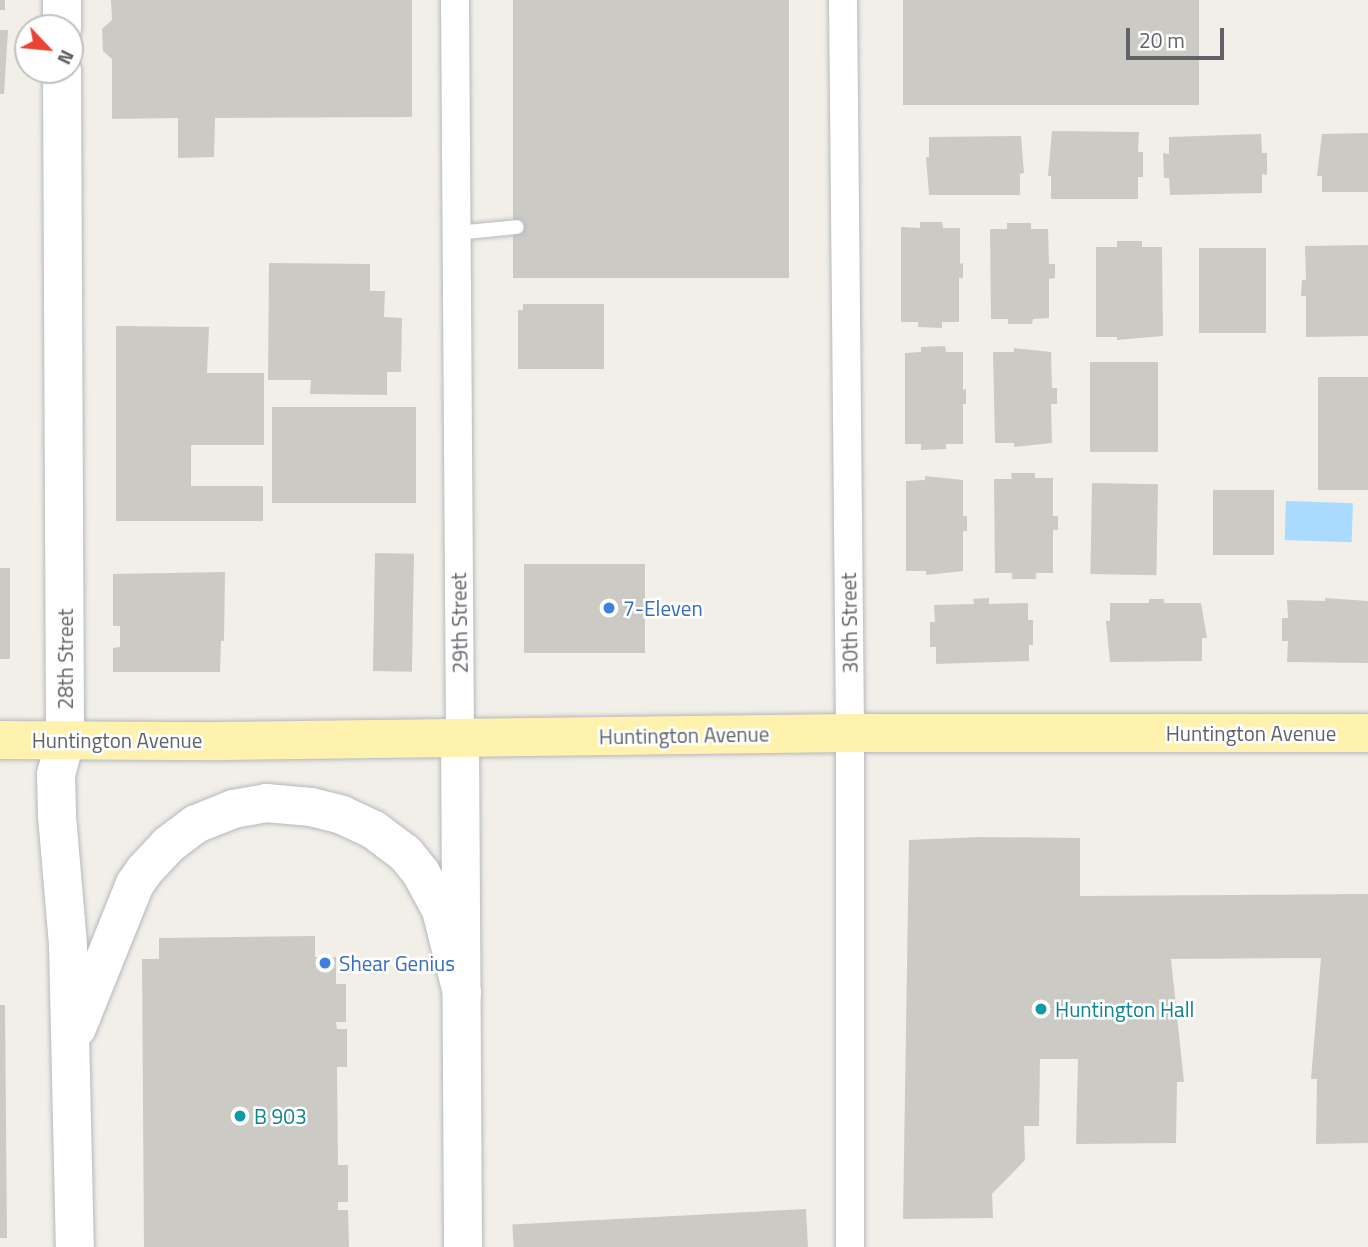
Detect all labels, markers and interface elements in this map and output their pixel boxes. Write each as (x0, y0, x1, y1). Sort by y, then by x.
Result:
north arrow (14, 14, 84, 84)
scale bar (1130, 14, 1228, 58)
text: 20 m (1139, 24, 1185, 56)
text: N (51, 45, 82, 70)
street label: 29th Street (446, 572, 472, 674)
street label: 30th Street (836, 572, 862, 674)
place label: 7-Eleven (623, 595, 703, 621)
marker: 7-Eleven (601, 600, 617, 616)
street label: 28th Street (52, 609, 78, 709)
street label: Huntington Avenue (1166, 720, 1336, 746)
street label: Huntington Avenue (598, 721, 770, 749)
street label: Huntington Avenue (32, 727, 202, 753)
place label: Shear Genius (339, 950, 455, 976)
marker: Shear Genius (317, 955, 333, 971)
place label: Huntington Hall (1055, 996, 1194, 1022)
marker: Huntington Hall (1033, 1001, 1049, 1017)
place label: B 903 (254, 1103, 307, 1129)
marker: B 903 (232, 1108, 248, 1124)

